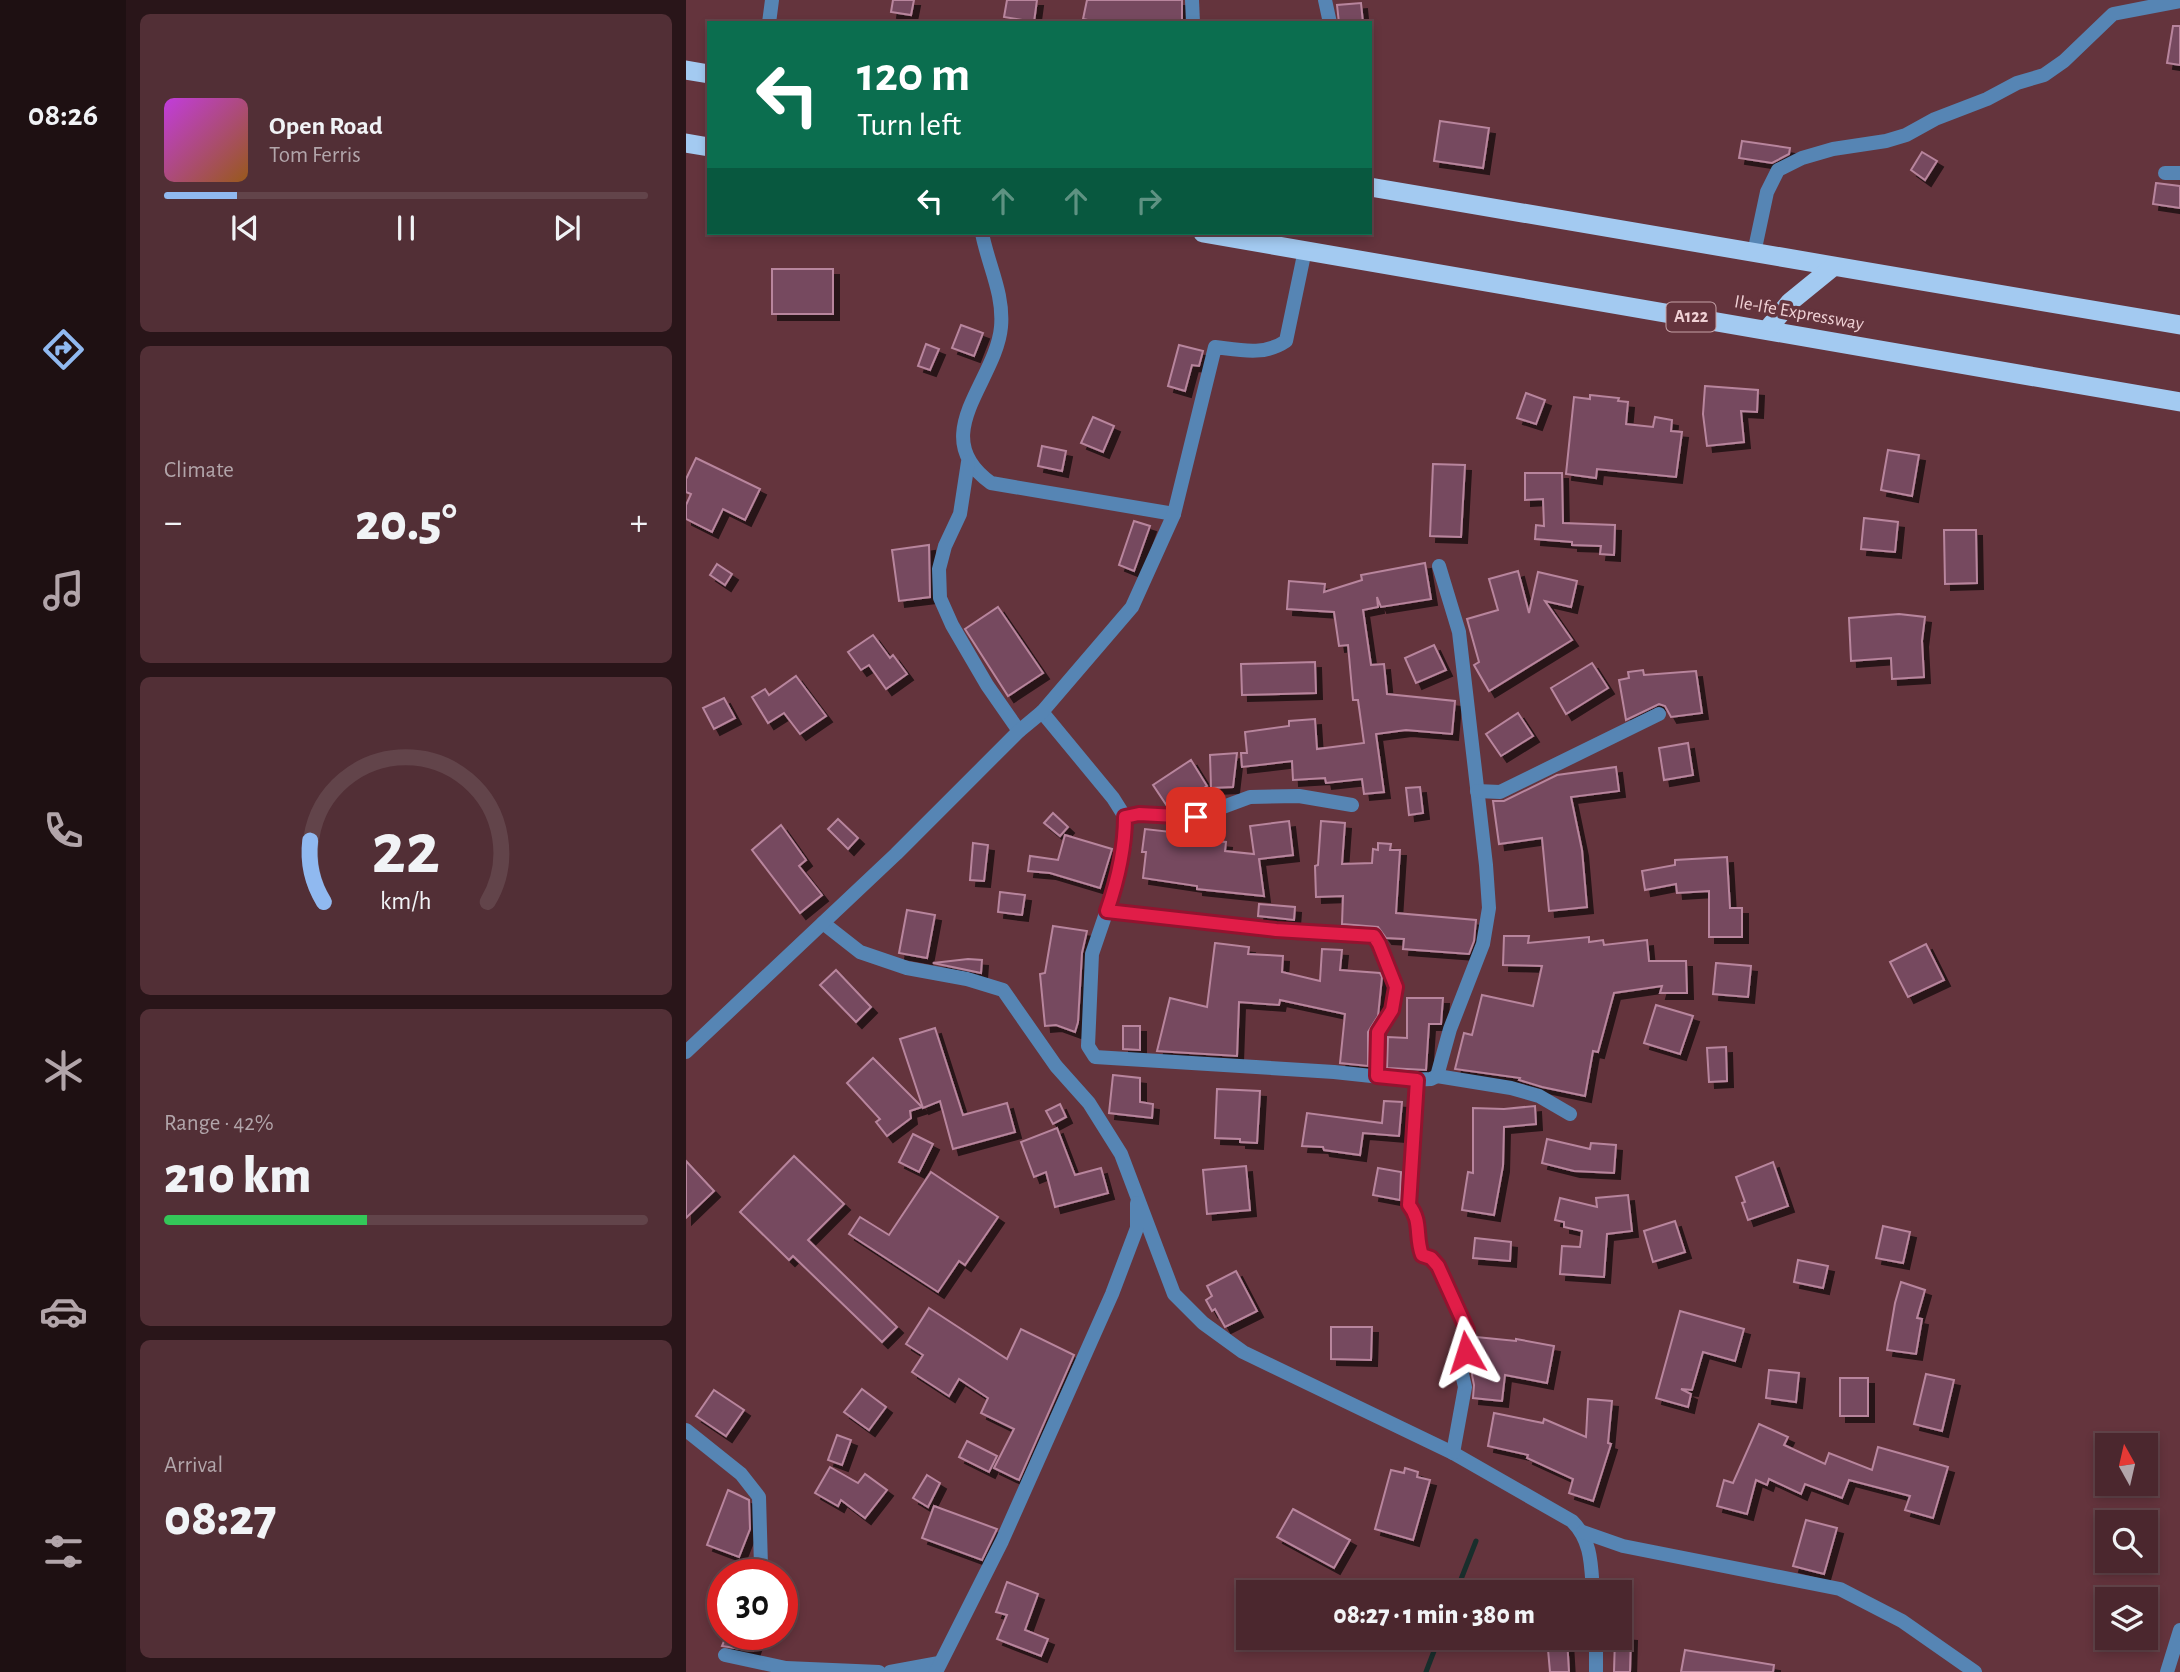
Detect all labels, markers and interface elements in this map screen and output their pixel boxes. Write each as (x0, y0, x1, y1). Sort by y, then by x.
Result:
icon: left (742, 49, 833, 140)
text: 120 m (857, 51, 970, 100)
text: 08:26 (28, 99, 98, 131)
text: Turn left (857, 109, 961, 141)
text: Open Road (269, 113, 383, 139)
text: Tom Ferris (269, 144, 361, 167)
icon: left (911, 182, 949, 220)
icon: ahead (984, 182, 1022, 220)
icon: ahead (1057, 182, 1095, 220)
icon: right (1130, 182, 1168, 220)
icon: previous (226, 209, 264, 247)
icon: pause (387, 209, 425, 247)
icon: next (548, 209, 586, 247)
street label: Ile-Ife Expressway (1733, 292, 1865, 334)
road number: A122 (1667, 302, 1716, 332)
icon: directions (39, 325, 88, 374)
text: Climate (164, 459, 234, 482)
text: 20.5° (355, 497, 457, 549)
text: − (164, 504, 182, 542)
text: + (630, 504, 648, 542)
icon: music (39, 566, 88, 615)
pin (1166, 787, 1226, 847)
icon: arrive (1177, 798, 1215, 836)
icon: phone (39, 806, 88, 855)
text: 22 (372, 814, 440, 887)
text: km/h (380, 889, 432, 914)
icon: climate (39, 1046, 88, 1095)
text: Range · 42% (164, 1112, 274, 1135)
text: 210 km (164, 1150, 311, 1202)
icon: car (39, 1287, 88, 1336)
position arrow (1429, 1315, 1503, 1389)
north arrow (2095, 1433, 2158, 1496)
map controls (2095, 1433, 2158, 1650)
text: Arrival (164, 1454, 223, 1477)
text: 08:27 (164, 1492, 277, 1544)
button: search (2095, 1510, 2158, 1573)
icon: filters (39, 1527, 88, 1576)
speed limit sign: 30 (707, 1559, 798, 1650)
button: layers (2095, 1587, 2158, 1650)
text: 08:27 · 1 min · 380 m (1333, 1602, 1535, 1628)

